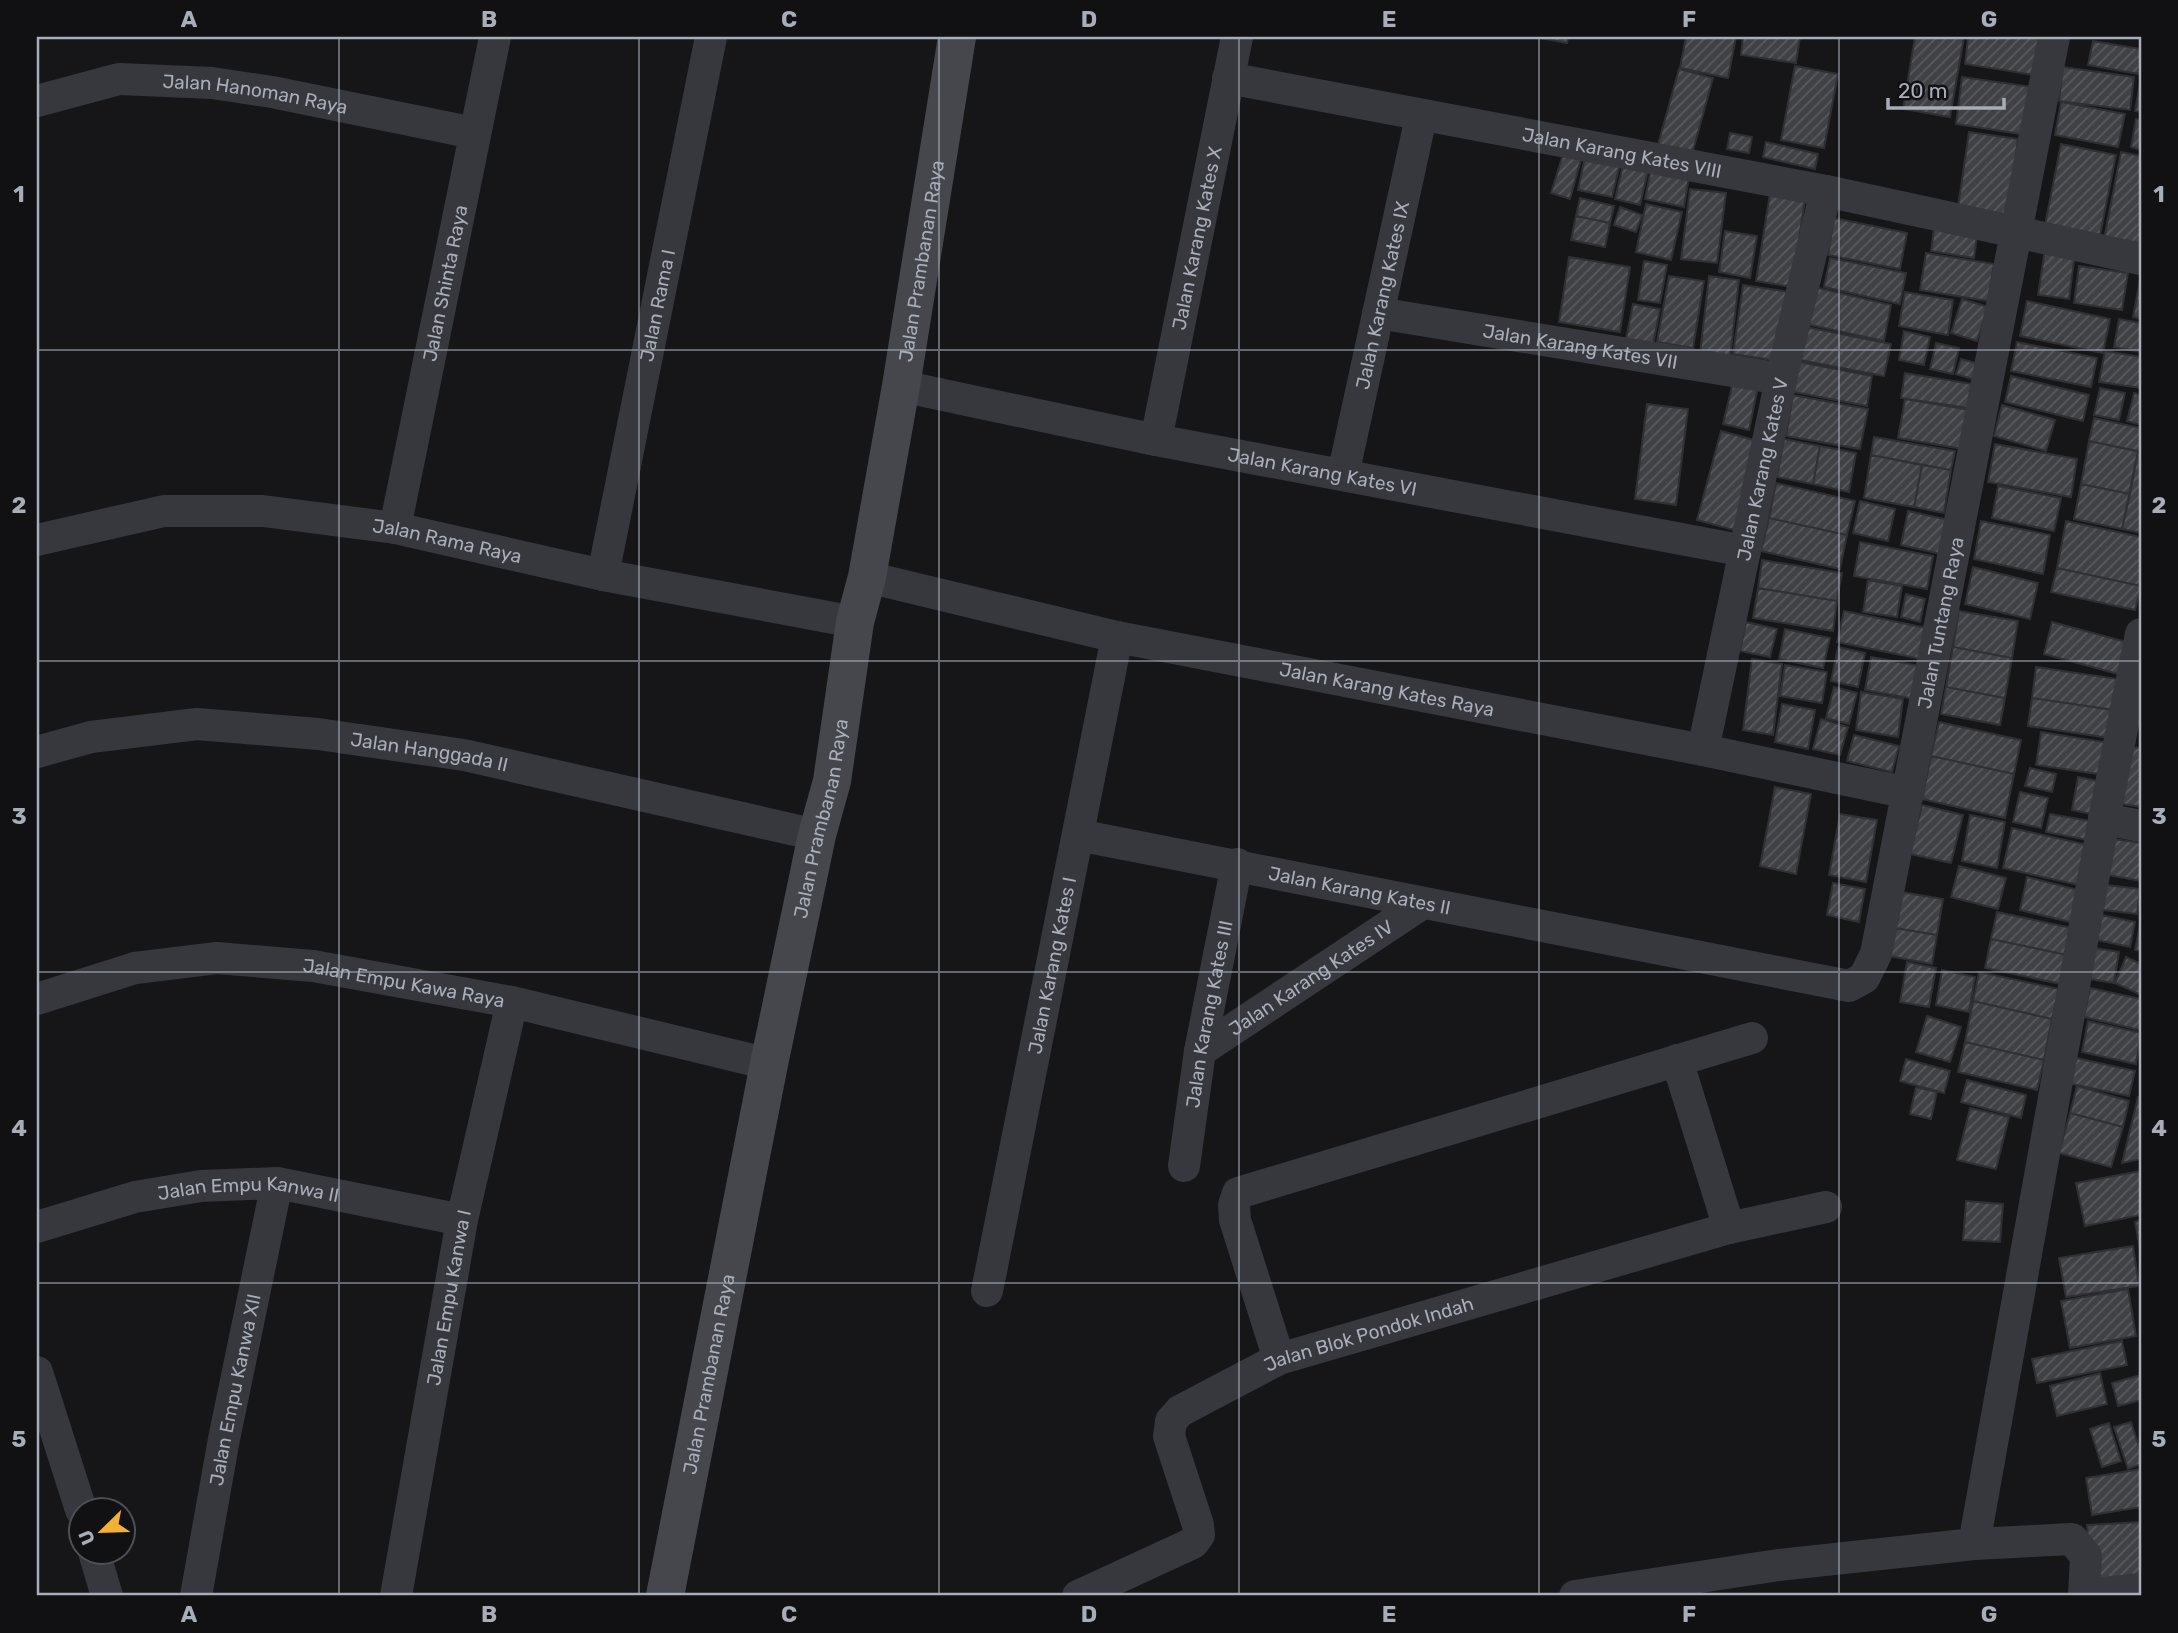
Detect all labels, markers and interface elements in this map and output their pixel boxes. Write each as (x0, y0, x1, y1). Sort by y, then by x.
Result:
text: A (181, 5, 198, 33)
text: B (481, 5, 497, 33)
text: C (781, 5, 797, 33)
text: D (1081, 5, 1097, 33)
text: E (1382, 5, 1396, 33)
text: F (1682, 5, 1696, 33)
text: G (1981, 5, 1997, 33)
scale bar (1888, 66, 2003, 110)
street label: Jalan Hanoman Raya (162, 70, 350, 119)
text: 20 m (1898, 78, 1947, 103)
street label: Jalan Karang Kates VIII (1520, 123, 1723, 183)
street label: Jalan Karang Kates X (1167, 144, 1227, 332)
street label: Jalan Prambanan Raya (894, 159, 949, 363)
text: 1 (13, 180, 25, 208)
text: 1 (2153, 180, 2165, 208)
street label: Jalan Karang Kates IX (1351, 199, 1414, 392)
street label: Jalan Shinta Raya (418, 203, 473, 363)
street label: Jalan Rama I (635, 247, 680, 364)
street label: Jalan Karang Kates VII (1481, 319, 1679, 374)
street label: Jalan Karang Kates V (1732, 375, 1793, 563)
street label: Jalan Karang Kates VI (1226, 443, 1419, 501)
text: 2 (12, 491, 26, 519)
text: 2 (2152, 491, 2166, 519)
street label: Jalan Rama Raya (371, 514, 524, 568)
street label: Jalan Tuntang Raya (1913, 535, 1969, 711)
street label: Jalan Karang Kates Raya (1278, 658, 1496, 721)
street label: Jalan Prambanan Raya (789, 717, 853, 921)
street label: Jalan Hanggada II (349, 728, 510, 777)
text: 3 (11, 802, 27, 830)
text: 3 (2151, 802, 2167, 830)
street label: Jalan Karang Kates II (1266, 862, 1453, 920)
street label: Jalan Karang Kates I (1023, 875, 1081, 1056)
street label: Jalan Karang Kates IV (1225, 915, 1398, 1041)
street label: Jalan Karang Kates III (1181, 918, 1238, 1109)
street label: Jalan Empu Kawa Raya (302, 954, 507, 1012)
text: 4 (11, 1114, 27, 1142)
text: 4 (2151, 1114, 2167, 1142)
street label: Jalan Empu Kanwa II (156, 1172, 341, 1207)
street label: Jalan Empu Kanwa I (422, 1207, 476, 1387)
street label: Jalan Prambanan Raya (678, 1272, 740, 1477)
street label: Jalan Empu Kanwa XII (205, 1292, 266, 1488)
street label: Jalan Blok Pondok Indah (1260, 1292, 1476, 1377)
text: 5 (12, 1425, 27, 1453)
text: 5 (2152, 1425, 2167, 1453)
north arrow (66, 1496, 136, 1566)
text: U (74, 1527, 100, 1548)
text: A (181, 1600, 198, 1628)
text: B (481, 1600, 497, 1628)
text: C (781, 1600, 797, 1628)
text: D (1081, 1600, 1097, 1628)
text: E (1382, 1600, 1396, 1628)
text: F (1682, 1600, 1696, 1628)
text: G (1981, 1600, 1997, 1628)

